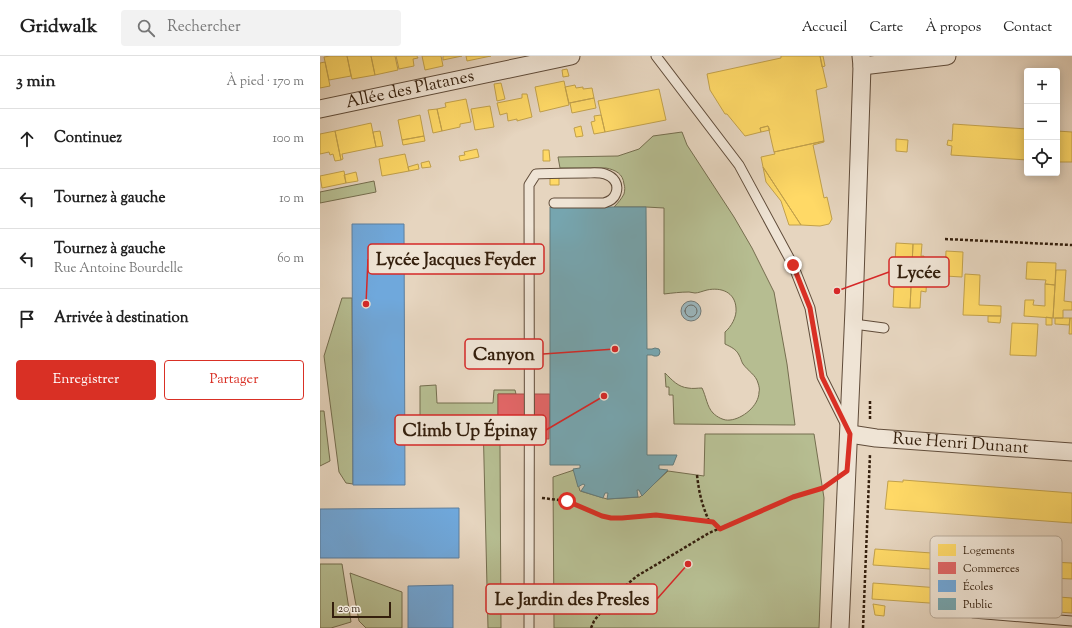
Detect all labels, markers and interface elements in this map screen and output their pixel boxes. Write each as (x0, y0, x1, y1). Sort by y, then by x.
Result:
search box (121, 10, 401, 46)
text: Gridwalk (20, 14, 97, 41)
icon: search (135, 17, 157, 39)
text: Rechercher (167, 17, 241, 38)
text: Accueil (802, 18, 847, 38)
text: Carte (869, 18, 903, 38)
text: À propos (925, 18, 981, 38)
text: Contact (1003, 18, 1052, 38)
street label: Allée des Platanes (344, 65, 477, 115)
map controls (1024, 68, 1060, 176)
button: + (1024, 68, 1060, 104)
text: 3 min (16, 70, 55, 94)
text: À pied · 170 m (227, 73, 304, 91)
button: − (1024, 104, 1060, 140)
icon: ahead (16, 128, 38, 150)
text: Continuez (54, 128, 122, 149)
text: 100 m (272, 130, 304, 148)
button: locate (1024, 140, 1060, 176)
icon: left (16, 188, 38, 210)
text: Tournez à gauche (54, 188, 165, 209)
text: 10 m (279, 190, 304, 208)
text: Tournez à gauche (54, 239, 165, 260)
callout: Lycée Jacques Feyder (368, 244, 544, 274)
icon: left (16, 248, 38, 270)
text: Lycée Jacques Feyder (376, 248, 536, 274)
text: 60 m (277, 250, 304, 268)
route end (784, 256, 802, 274)
callout: Lycée (889, 257, 949, 287)
text: Rue Antoine Bourdelle (54, 260, 183, 278)
text: Lycée (897, 261, 942, 287)
icon: arrive (16, 308, 38, 330)
text: Arrivée à destination (54, 308, 189, 329)
callout: Canyon (465, 339, 543, 369)
text: Canyon (473, 343, 535, 369)
button: Enregistrer (16, 360, 156, 400)
button: Partager (164, 360, 304, 400)
callout: Climb Up Épinay (395, 415, 546, 445)
text: Climb Up Épinay (402, 418, 538, 445)
street label: Rue Henri Dunant (892, 427, 1029, 461)
route start (558, 492, 576, 510)
legend (930, 536, 1062, 618)
text: Logements (963, 543, 1015, 559)
text: Commerces (963, 561, 1019, 577)
text: Écoles (963, 579, 993, 595)
callout: Le Jardin des Presles (486, 584, 657, 614)
text: Le Jardin des Presles (495, 588, 649, 614)
text: Public (963, 597, 992, 613)
scale bar (332, 600, 391, 619)
text: 20 m (338, 601, 360, 617)

